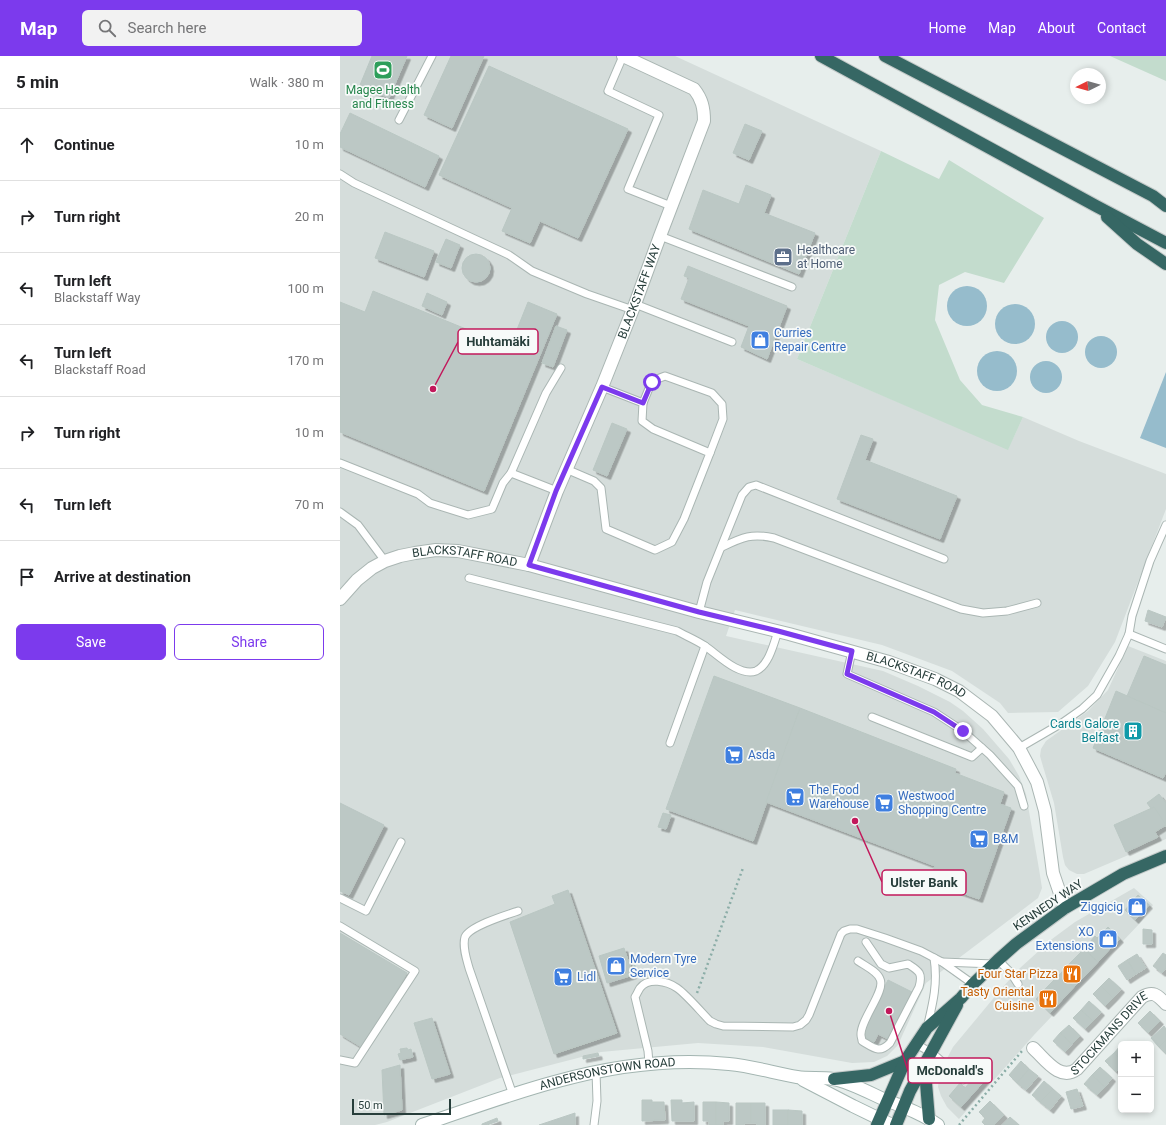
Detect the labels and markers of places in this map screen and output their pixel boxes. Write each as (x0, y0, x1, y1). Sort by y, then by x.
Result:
sports icon: Magee Health and Fitness (372, 59, 394, 81)
place label: Magee Health and Fitness (346, 83, 420, 111)
place label: Healthcare at Home (797, 243, 855, 271)
office icon: Healthcare at Home (772, 246, 794, 268)
place label: Curries Repair Centre (774, 326, 846, 354)
callout: Huhtamäki (458, 329, 538, 354)
shop icon: Curries Repair Centre (749, 329, 771, 351)
place label: Cards Galore Belfast (1050, 717, 1119, 745)
building icon: Cards Galore Belfast (1122, 720, 1144, 742)
supermarket icon: Asda (723, 744, 745, 766)
place label: Asda (748, 748, 775, 762)
place label: The Food Warehouse (809, 783, 869, 811)
supermarket icon: The Food Warehouse (784, 786, 806, 808)
place label: Westwood Shopping Centre (898, 789, 986, 817)
supermarket icon: Westwood Shopping Centre (873, 792, 895, 814)
supermarket icon: B&M (968, 828, 990, 850)
place label: B&M (993, 832, 1018, 846)
callout: Ulster Bank (882, 870, 966, 895)
shop icon: Ziggicig (1126, 896, 1148, 918)
place label: Ziggicig (1081, 900, 1123, 914)
place label: XO Extensions (1036, 925, 1094, 953)
shop icon: XO Extensions (1097, 928, 1119, 950)
place label: Modern Tyre Service (630, 952, 697, 980)
shop icon: Modern Tyre Service (605, 955, 627, 977)
restaurant icon: Four Star Pizza (1061, 963, 1083, 985)
supermarket icon: Lidl (552, 966, 574, 988)
place label: Four Star Pizza (977, 967, 1058, 981)
place label: Lidl (577, 970, 596, 984)
place label: Tasty Oriental Cuisine (961, 985, 1034, 1013)
restaurant icon: Tasty Oriental Cuisine (1037, 988, 1059, 1010)
callout: McDonald's (908, 1058, 992, 1083)

